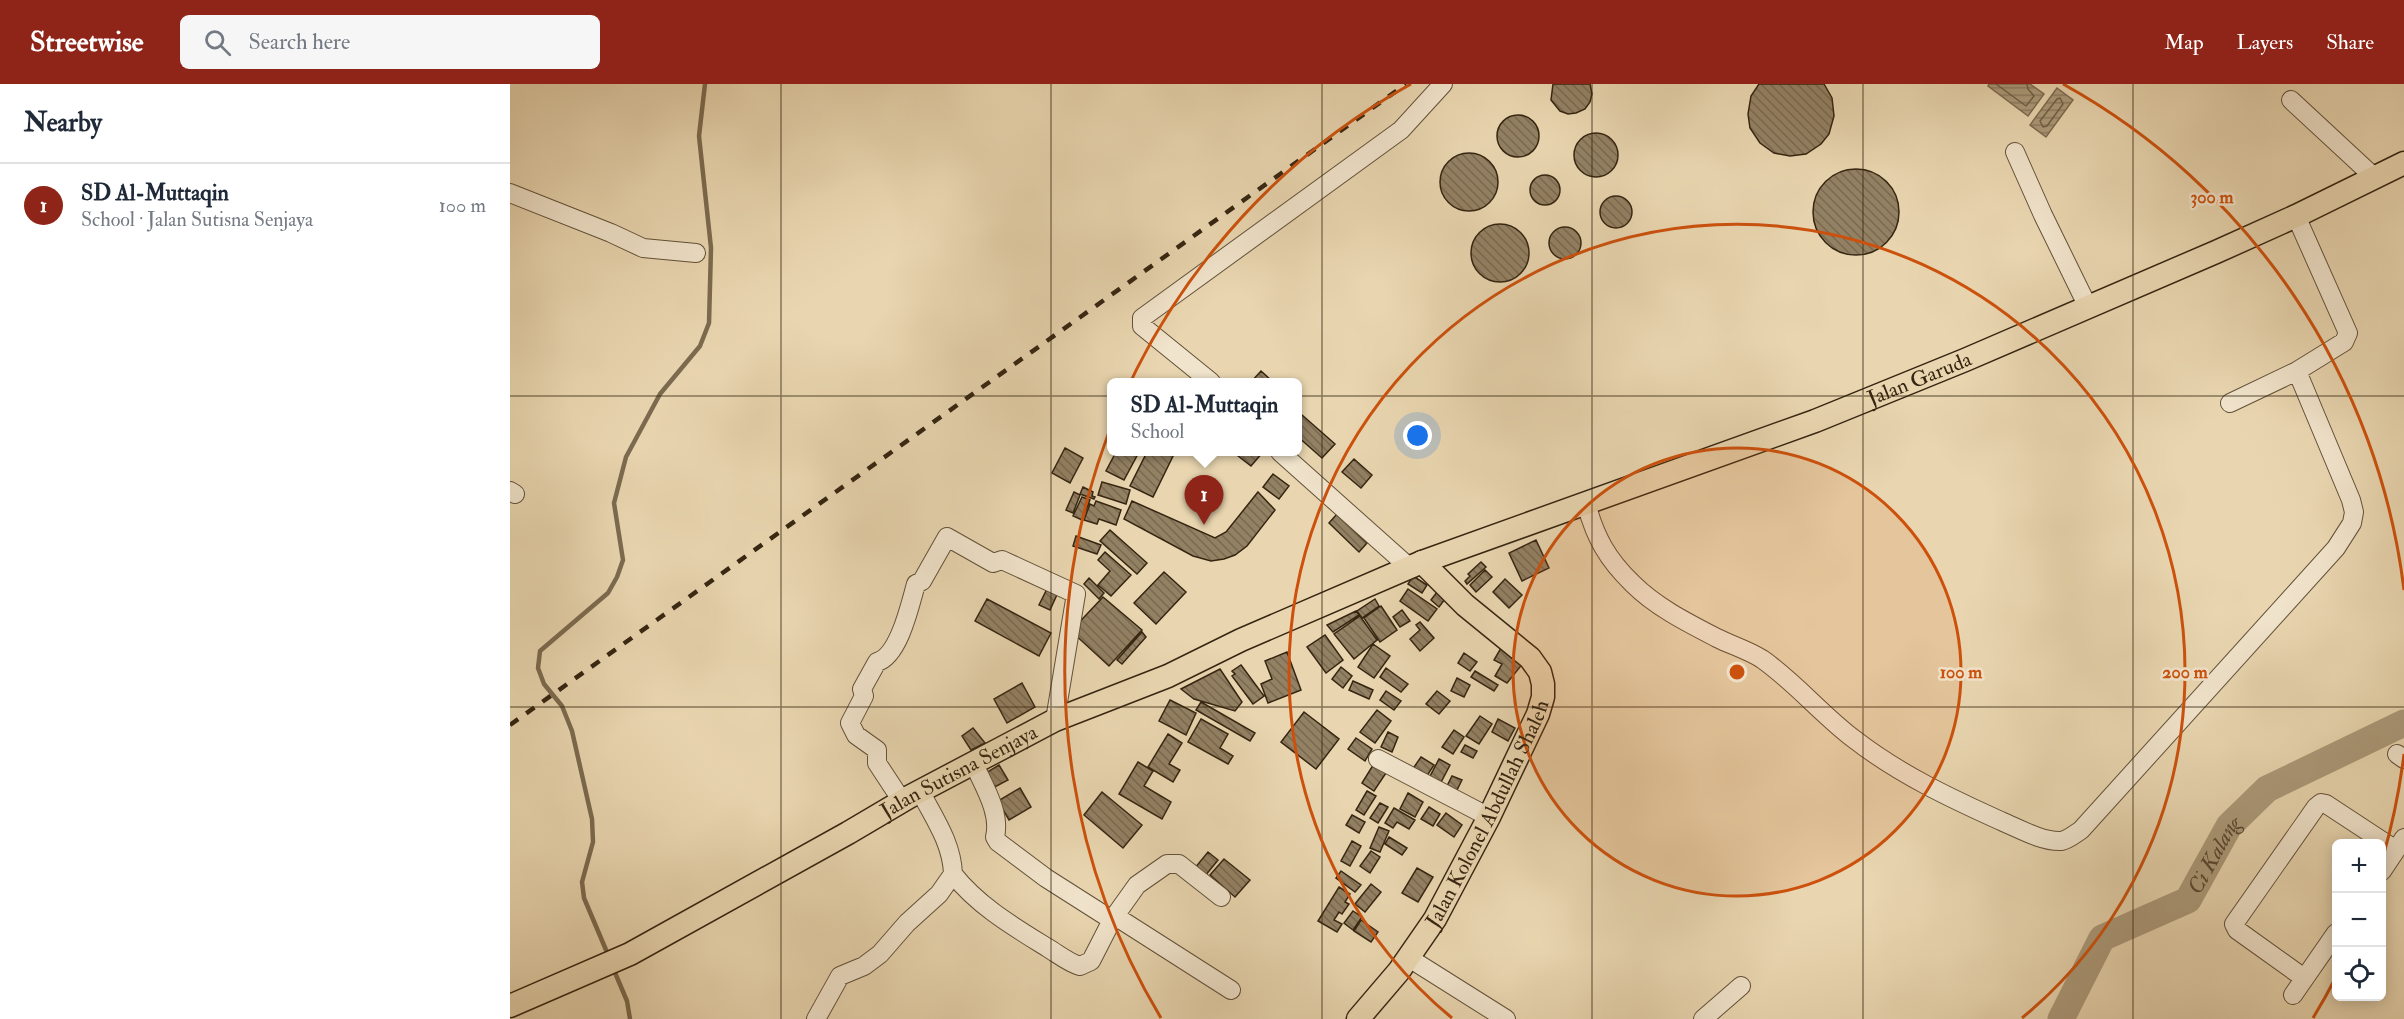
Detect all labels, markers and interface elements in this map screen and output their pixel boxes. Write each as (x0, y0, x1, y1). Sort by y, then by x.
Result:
search box (180, 15, 600, 69)
text: Streetwise (30, 25, 144, 60)
icon: search (201, 26, 234, 59)
text: Search here (249, 28, 350, 56)
text: Map (2164, 29, 2204, 56)
text: Layers (2237, 29, 2293, 56)
text: Share (2326, 29, 2374, 56)
text: Nearby (24, 107, 102, 139)
text: SD Al-Muttaqin (81, 179, 229, 207)
text: 300 m (2190, 186, 2235, 209)
text: 1 (40, 193, 47, 218)
text: 100 m (439, 193, 486, 218)
text: School · Jalan Sutisna Senjaya (81, 207, 313, 232)
street label: Jalan Garuda (1863, 346, 1976, 413)
popup (1107, 378, 1302, 456)
text: SD Al-Muttaqin (1131, 391, 1278, 419)
text: School (1131, 419, 1184, 444)
your location (1403, 421, 1432, 450)
pin: 1 (1184, 476, 1224, 525)
text: 100 m (1940, 661, 1983, 684)
text: 200 m (2162, 661, 2209, 684)
centre of rings (1727, 662, 1747, 682)
street label: Jalan Kolonel Abdullah Shaleh (1419, 697, 1555, 934)
street label: Jalan Sutisna Senjaya (875, 719, 1042, 825)
water label: Ci Kalang (2181, 809, 2248, 899)
map controls (2332, 839, 2386, 1001)
button: + (2332, 839, 2386, 893)
button: − (2332, 893, 2386, 947)
button: locate (2332, 947, 2386, 1001)

